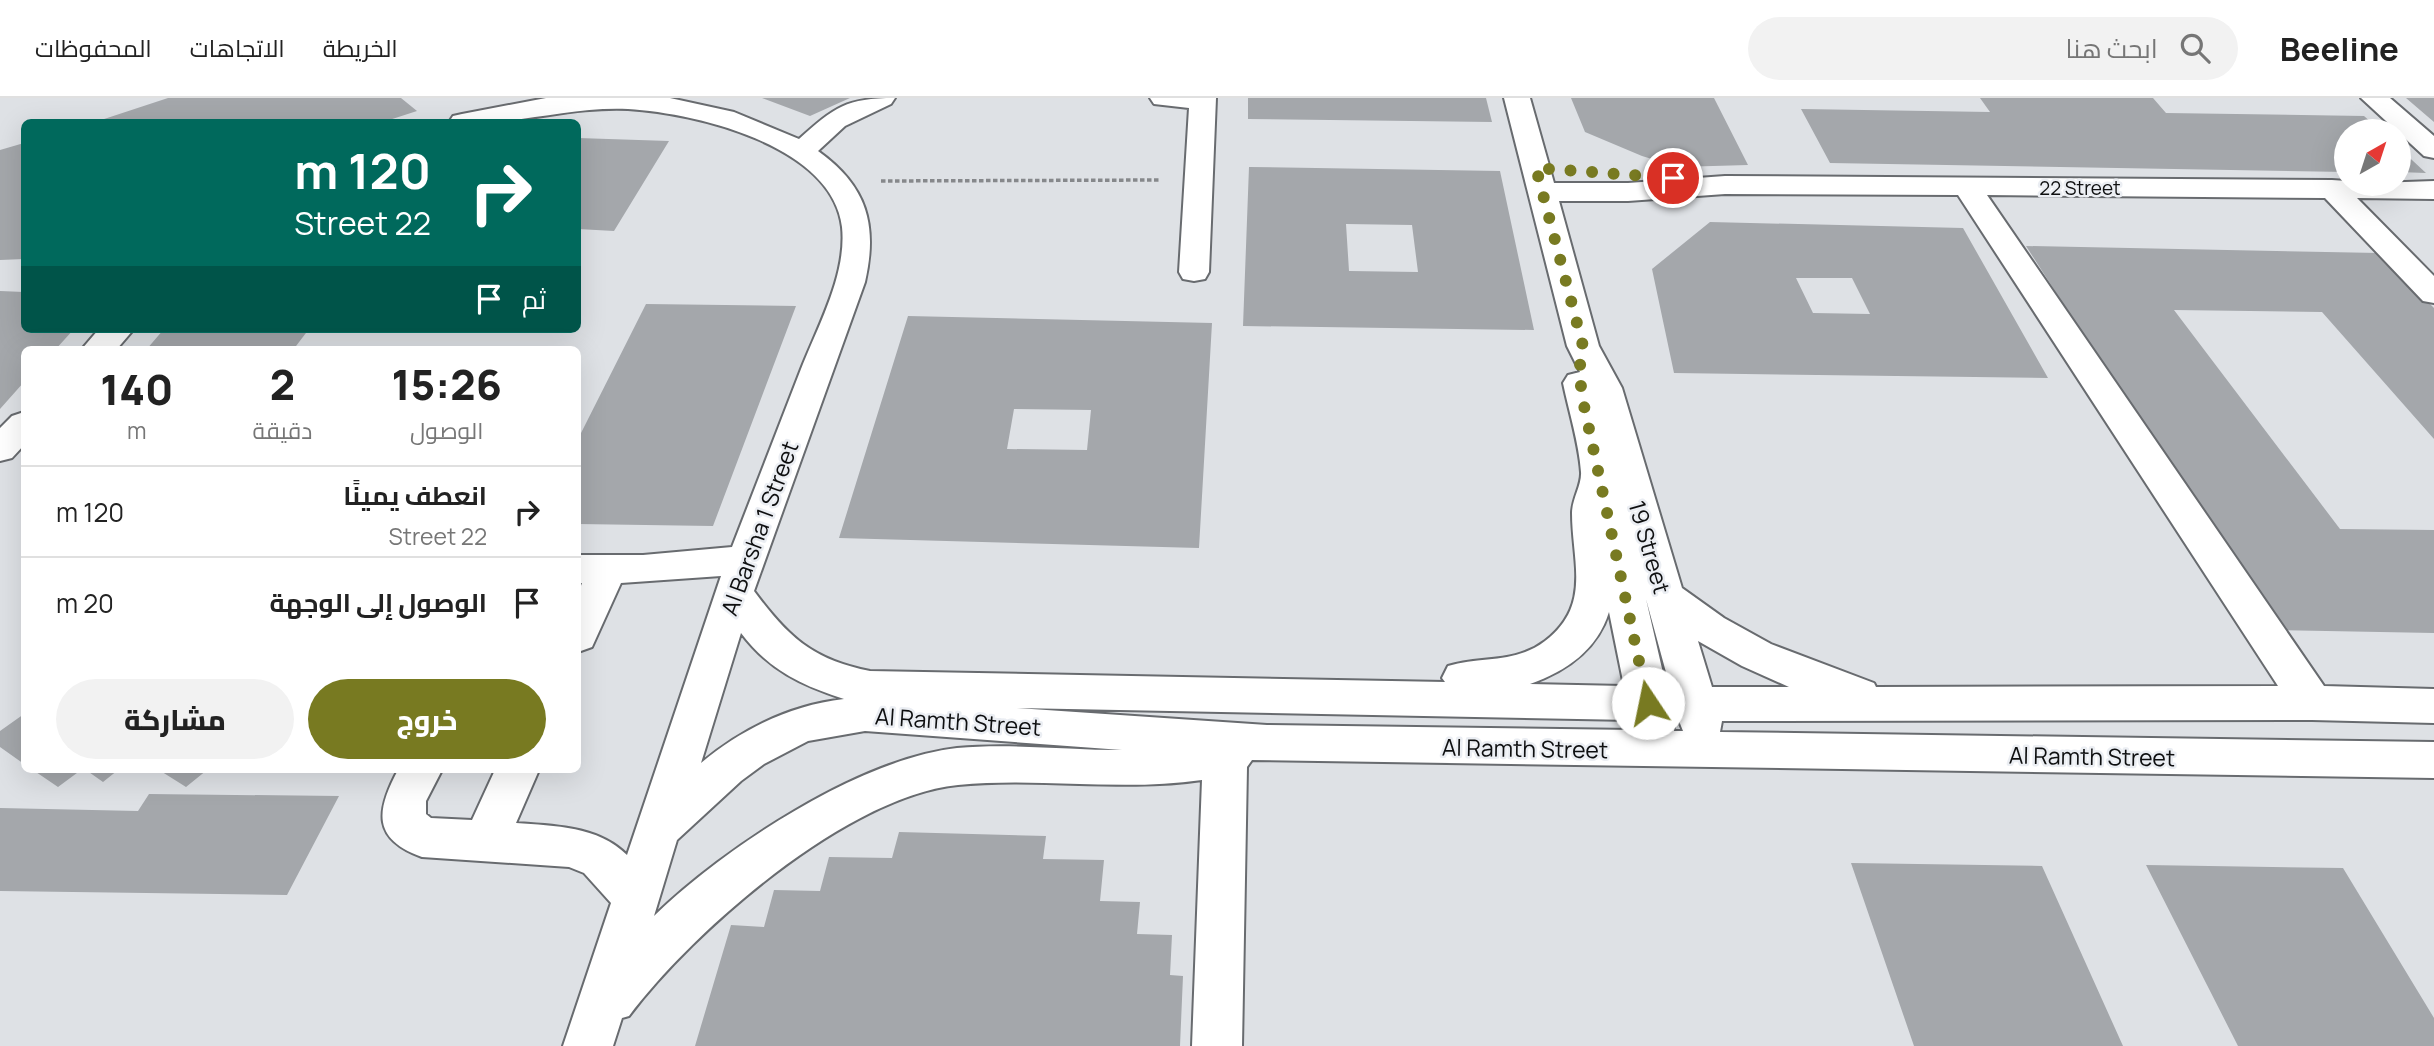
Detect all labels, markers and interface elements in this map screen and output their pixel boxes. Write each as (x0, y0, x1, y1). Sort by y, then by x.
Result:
search box (1748, 17, 2238, 80)
text: Beeline (2280, 26, 2399, 71)
icon: search (2176, 29, 2214, 67)
text: ابحث هنا (2066, 30, 2158, 66)
text: المحفوظات (35, 31, 152, 64)
text: الاتجاهات (190, 31, 285, 64)
text: الخريطة (323, 31, 398, 64)
north arrow (2334, 119, 2412, 196)
map controls (2334, 119, 2411, 196)
text: 120 m (294, 137, 431, 204)
icon: right (455, 147, 546, 238)
pin (1643, 148, 1703, 208)
icon: arrive (1654, 159, 1692, 197)
street label: 22 Street (2039, 175, 2121, 201)
text: 22 Street (294, 201, 431, 245)
icon: arrive (470, 280, 508, 318)
text: ثم (522, 281, 546, 317)
text: 2 (270, 355, 295, 413)
text: 15:26 (392, 355, 502, 413)
text: 140 (100, 360, 173, 418)
text: m (127, 414, 147, 446)
text: دقيقة (253, 414, 312, 446)
text: الوصول (410, 414, 483, 446)
street label: Al Barsha 1 Street (713, 436, 805, 620)
text: انعطف يمينًا (343, 477, 487, 513)
icon: right (508, 493, 546, 531)
text: 120 m (56, 494, 124, 530)
street label: 19 Street (1621, 497, 1679, 597)
text: 22 Street (389, 520, 487, 552)
text: الوصول إلى الوجهة (269, 584, 487, 620)
icon: arrive (508, 584, 546, 622)
text: 20 m (56, 585, 114, 621)
position arrow (1611, 666, 1685, 740)
button: مشاركة (56, 679, 294, 759)
button: خروج (308, 679, 546, 759)
street label: Al Ramth Street (874, 699, 1042, 743)
street label: Al Ramth Street (1442, 731, 1608, 765)
street label: Al Ramth Street (2009, 739, 2175, 773)

